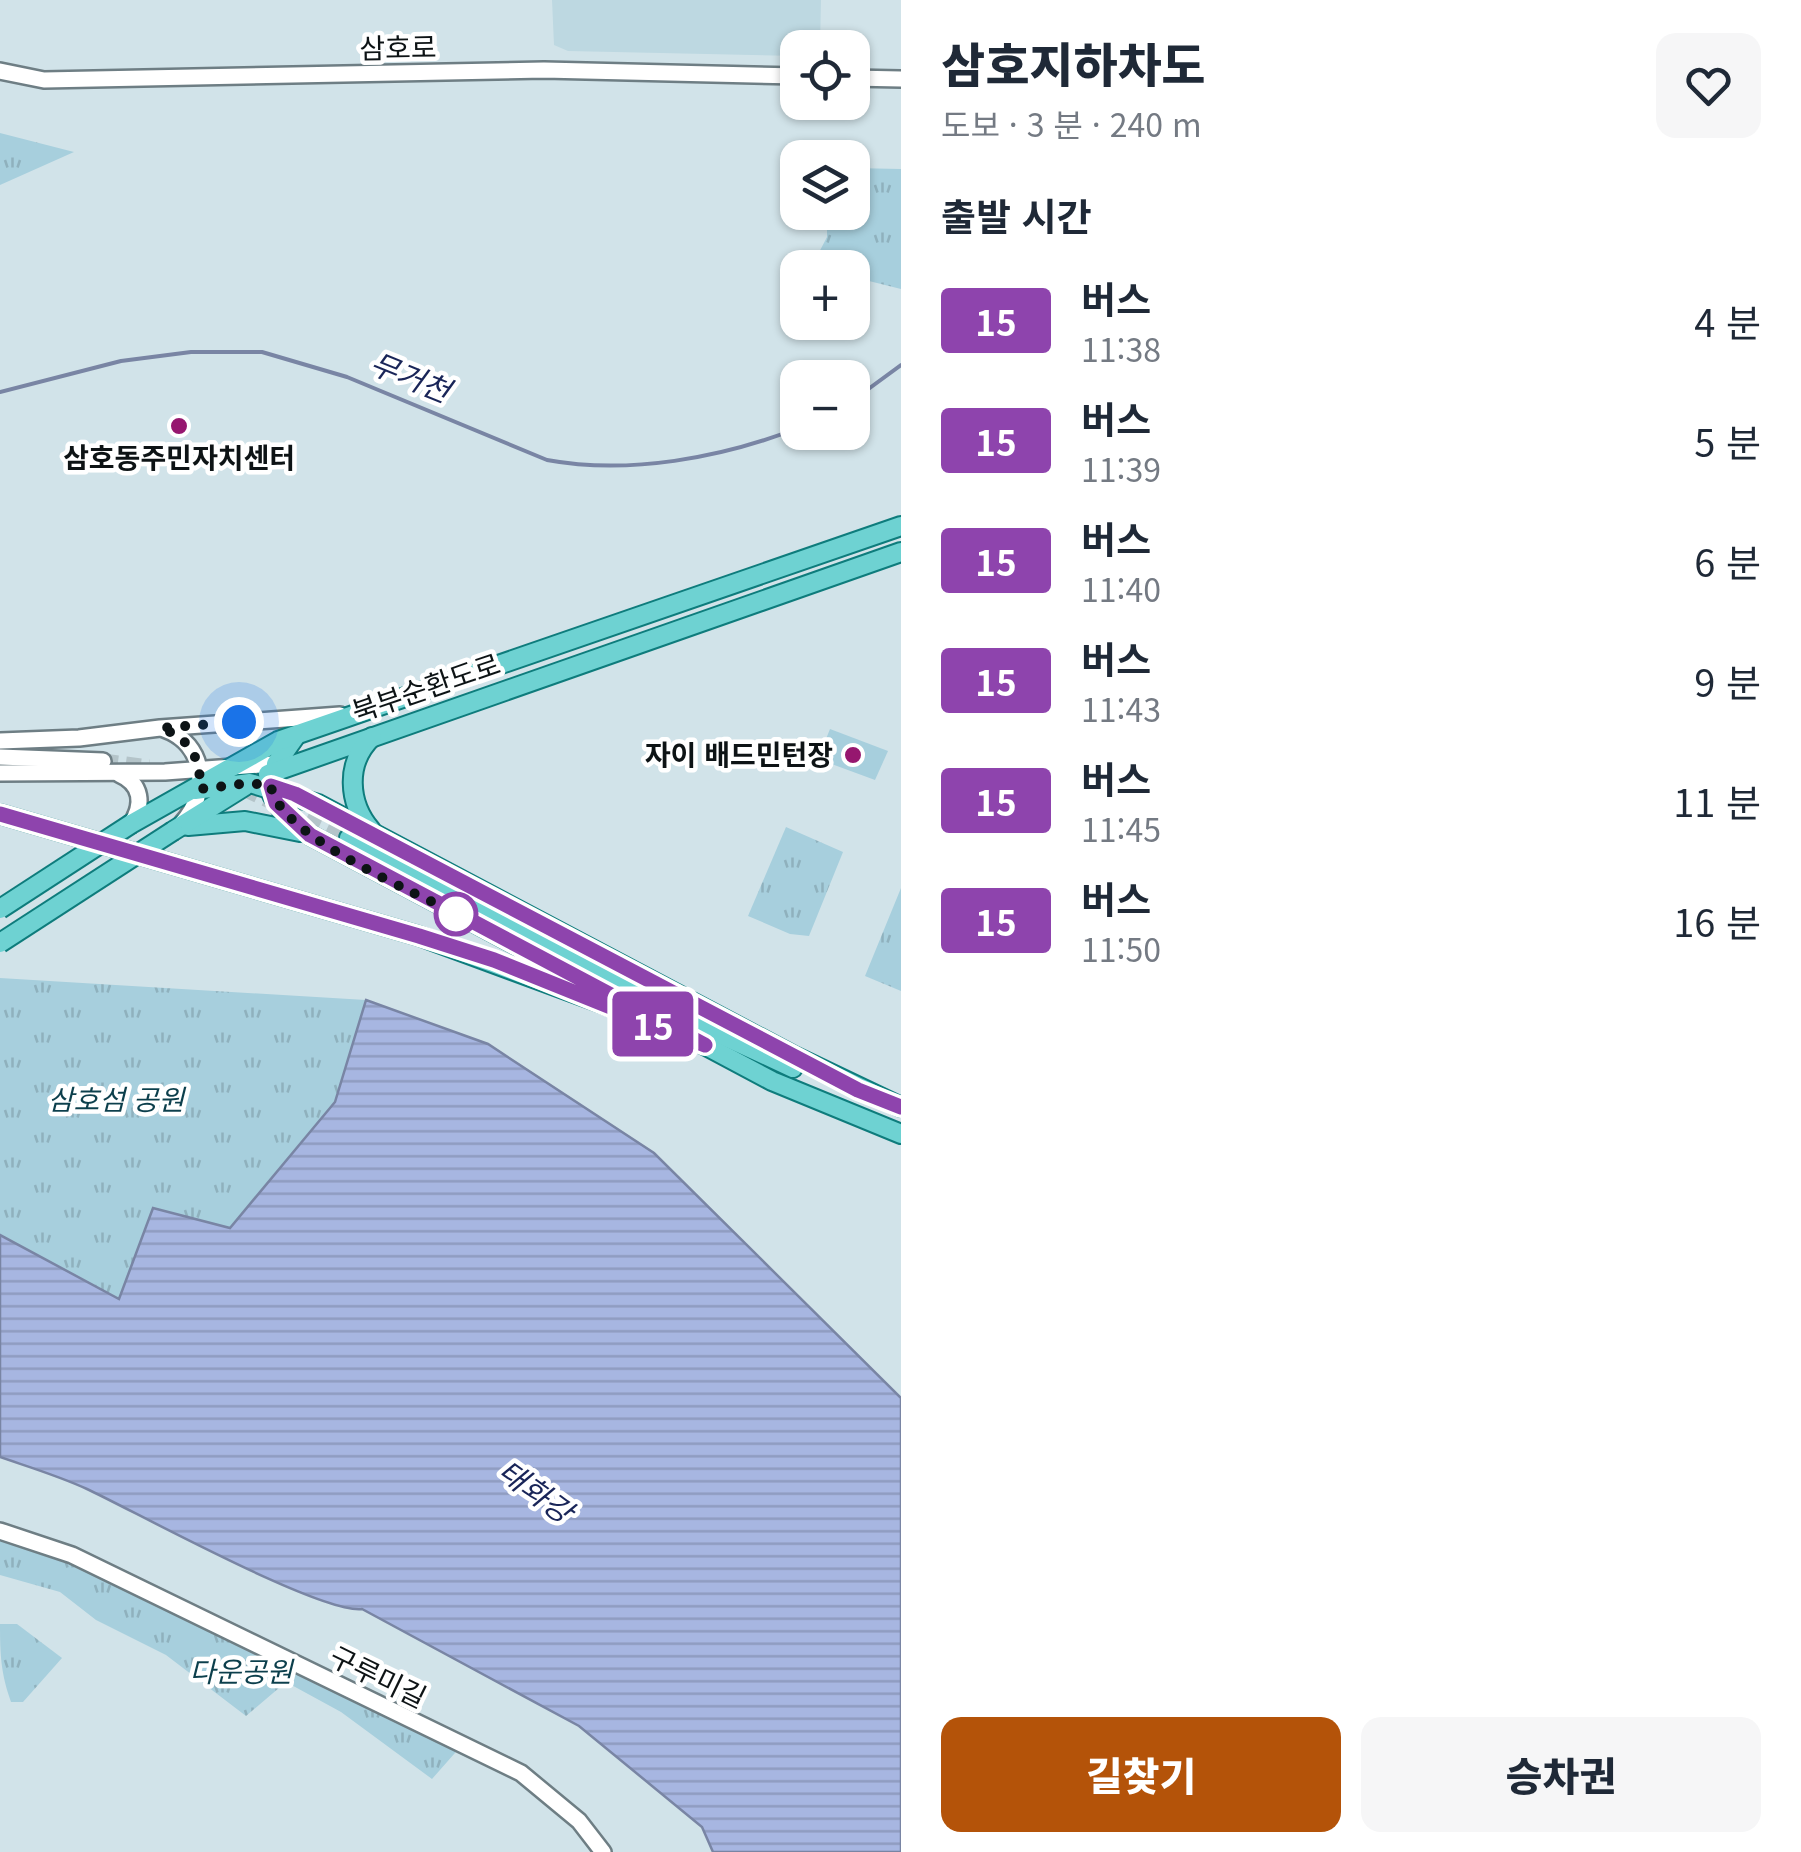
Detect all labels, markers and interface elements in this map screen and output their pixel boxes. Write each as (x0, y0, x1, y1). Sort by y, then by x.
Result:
street label: 삼호로 (359, 25, 437, 67)
text: 삼호지하차도 (941, 27, 1206, 97)
map controls (780, 30, 870, 450)
button: locate (780, 30, 870, 120)
button: heart (1656, 33, 1761, 138)
text: 도보 · 3 분 · 240 m (941, 100, 1202, 146)
button: layers (780, 140, 870, 230)
text: 출발 시간 (941, 187, 1091, 242)
button: + (780, 250, 870, 340)
text: 버스 (1081, 270, 1151, 325)
text: 4 분 (1694, 293, 1761, 348)
text: 15 (975, 295, 1017, 346)
text: 11:38 (1081, 325, 1161, 371)
water label: 무거천 (364, 339, 461, 412)
button: − (780, 360, 870, 450)
text: 버스 (1081, 390, 1151, 445)
text: 5 분 (1694, 413, 1761, 468)
marker: 삼호동주민자치센터 (168, 415, 190, 437)
text: 15 (975, 415, 1017, 466)
place label: 삼호동주민자치센터 (63, 436, 295, 476)
text: 11:39 (1081, 445, 1161, 491)
text: 버스 (1081, 510, 1151, 565)
text: 6 분 (1694, 533, 1761, 588)
text: 15 (975, 535, 1017, 586)
text: 11:40 (1081, 565, 1161, 611)
text: 버스 (1081, 630, 1151, 685)
street label: 북부순환도로 (346, 642, 505, 730)
text: 9 분 (1694, 653, 1761, 708)
text: 15 (975, 655, 1017, 706)
text: 11:43 (1081, 685, 1161, 731)
your location (214, 697, 264, 747)
place label: 자이 배드민턴장 (645, 733, 833, 773)
marker: 자이 배드민턴장 (842, 744, 864, 766)
text: 버스 (1081, 750, 1151, 805)
text: 11 분 (1673, 773, 1761, 828)
text: 15 (975, 775, 1017, 826)
text: 11:45 (1081, 805, 1161, 851)
text: 버스 (1081, 870, 1151, 925)
unlabelled marker (435, 893, 477, 935)
text: 16 분 (1673, 893, 1761, 948)
text: 15 (975, 895, 1017, 946)
text: 11:50 (1081, 925, 1161, 971)
line badge: 15 (608, 992, 698, 1056)
text: 15 (632, 999, 674, 1050)
park label: 삼호섬 공원 (48, 1078, 187, 1118)
water label: 태화강 (490, 1447, 586, 1534)
street label: 구루미길 (324, 1635, 434, 1716)
park label: 다운공원 (189, 1650, 295, 1690)
button: 길찾기 (941, 1717, 1341, 1832)
button: 승차권 (1361, 1717, 1761, 1832)

